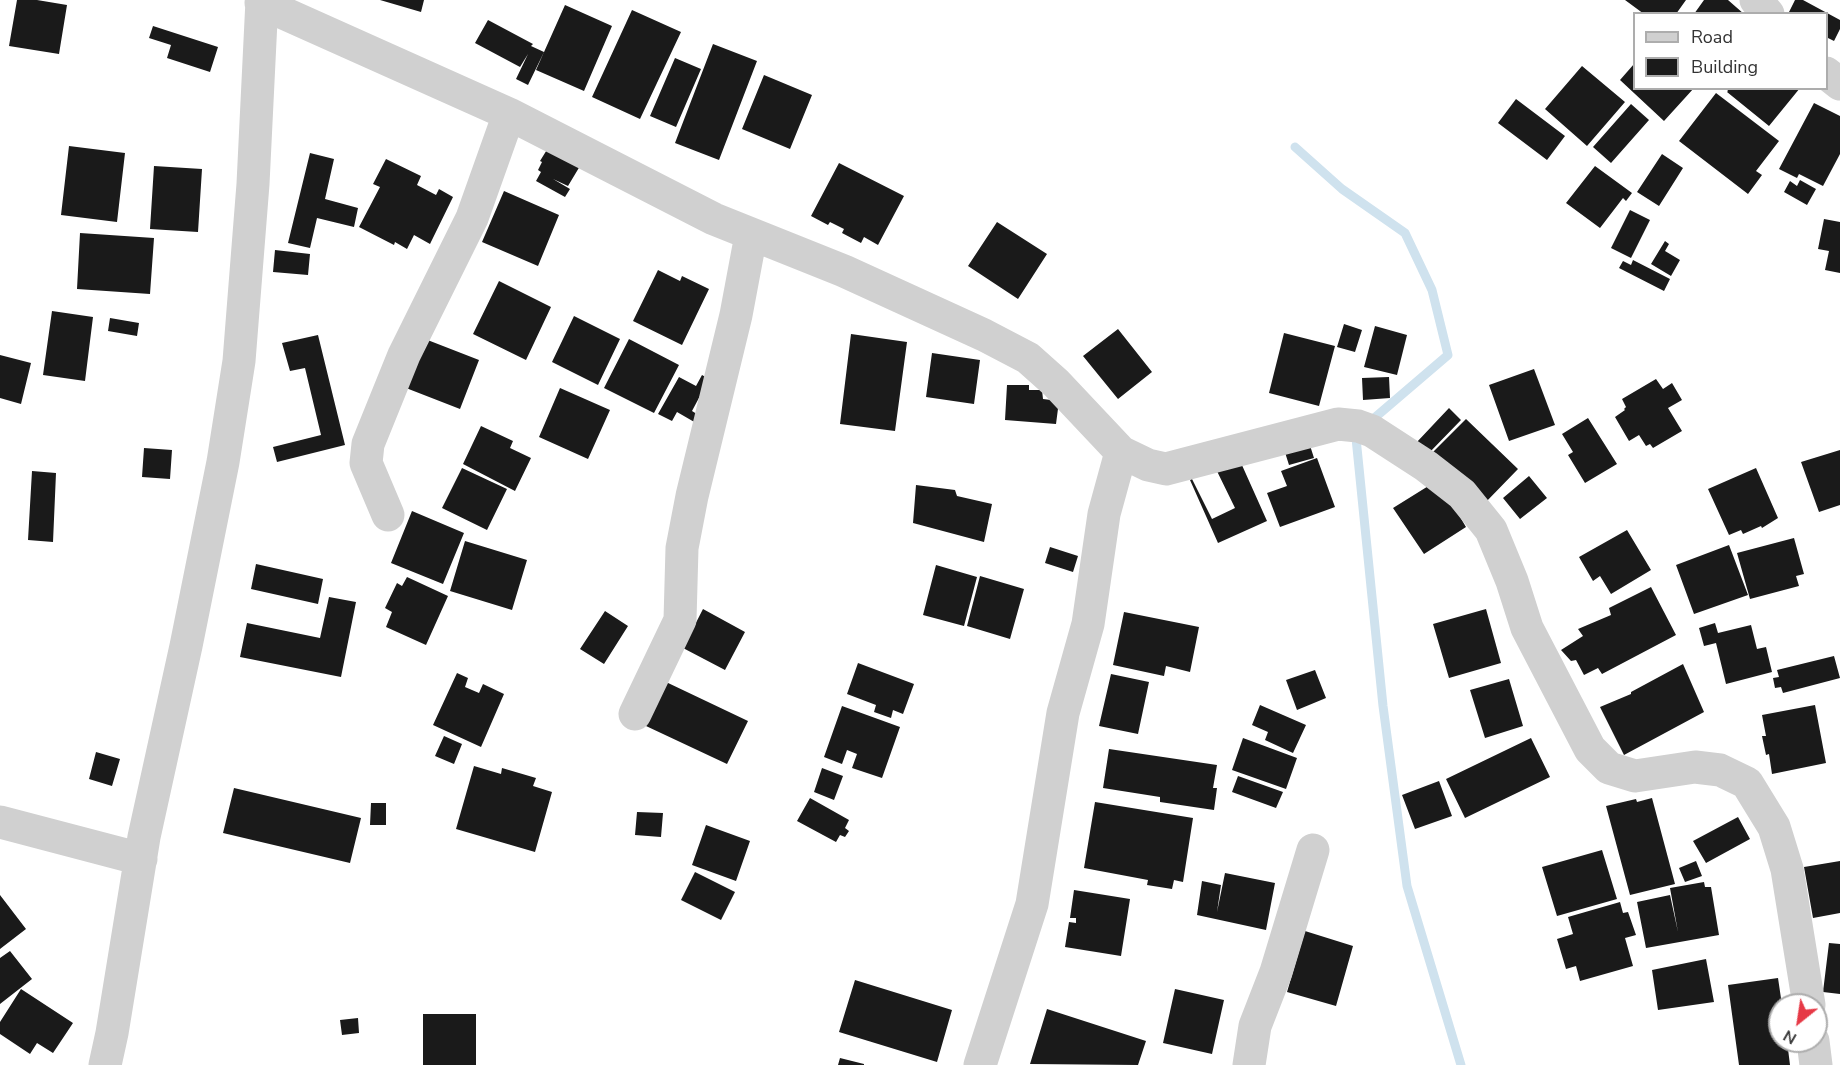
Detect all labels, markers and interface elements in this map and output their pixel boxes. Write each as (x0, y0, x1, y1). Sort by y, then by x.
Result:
legend (1633, 12, 1828, 90)
text: Road (1691, 25, 1733, 49)
text: Building (1691, 55, 1758, 79)
north arrow (1768, 993, 1828, 1053)
text: N (1779, 1024, 1801, 1049)

